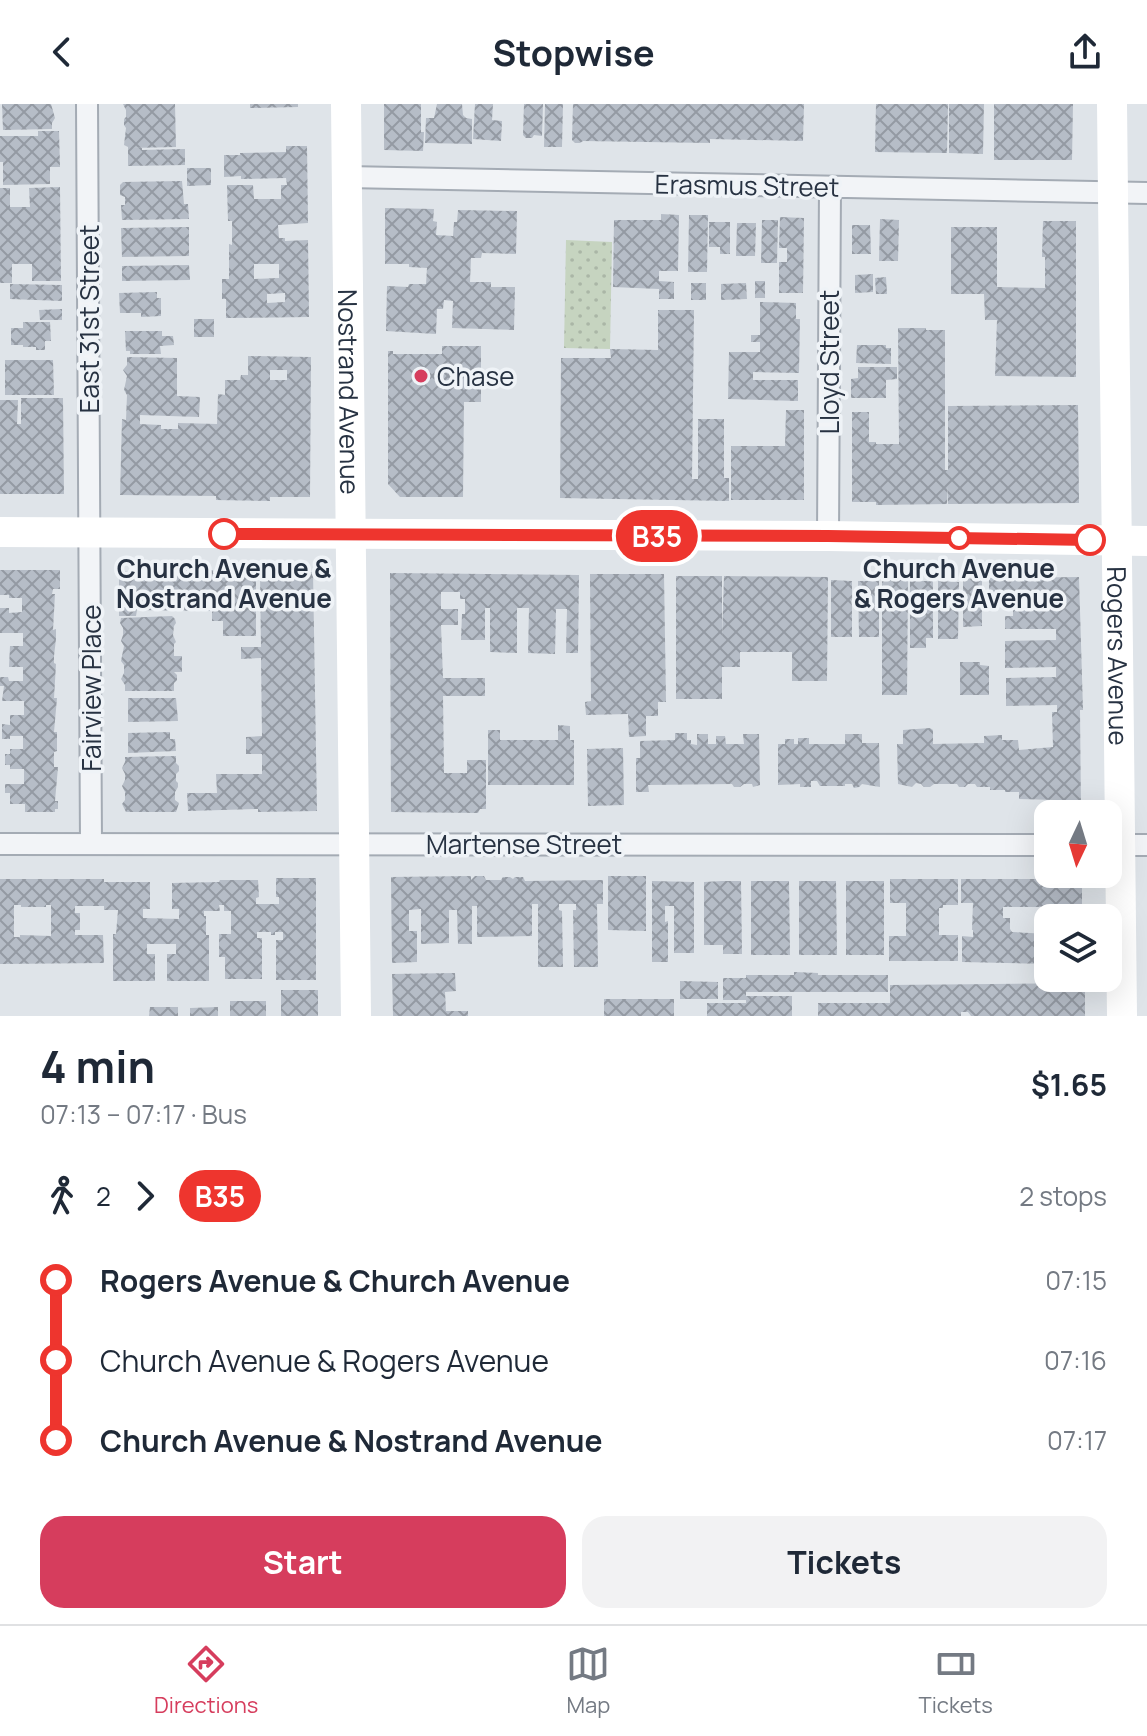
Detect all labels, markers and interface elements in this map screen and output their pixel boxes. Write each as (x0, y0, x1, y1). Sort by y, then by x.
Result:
text: Stopwise (492, 28, 655, 77)
icon: back (40, 30, 84, 74)
icon: share (1063, 30, 1107, 74)
street label: Erasmus Street (654, 165, 840, 205)
street label: East 31st Street (71, 225, 107, 413)
street label: Nostrand Avenue (330, 289, 368, 495)
street label: Lloyd Street (811, 290, 847, 434)
place label: Chase (437, 358, 514, 394)
marker: Chase (412, 367, 430, 385)
line badge: B35 (611, 510, 703, 562)
text: B35 (632, 517, 682, 555)
marker: Church Avenue & Nostrand Avenue (209, 519, 239, 549)
unlabelled marker (1075, 525, 1105, 555)
marker: Church Avenue & Rogers Avenue (948, 527, 970, 549)
place label: Church Avenue & Nostrand Avenue (116, 550, 332, 616)
place label: Church Avenue & Rogers Avenue (854, 550, 1064, 616)
street label: Rogers Avenue (1099, 566, 1137, 746)
street label: Fairview Place (73, 605, 109, 772)
north arrow (1034, 800, 1122, 888)
map controls (1034, 800, 1122, 992)
street label: Martense Street (426, 826, 622, 862)
button: layers (1034, 904, 1122, 992)
text: 4 min (40, 1036, 155, 1096)
text: $1.65 (1031, 1064, 1107, 1105)
text: 07:13 – 07:17 · Bus (40, 1096, 247, 1132)
icon: walk (40, 1174, 84, 1218)
icon: forward (123, 1174, 167, 1218)
text: B35 (195, 1177, 245, 1215)
text: 2 (96, 1178, 111, 1214)
text: 2 stops (1019, 1178, 1107, 1214)
text: Rogers Avenue & Church Avenue (100, 1260, 570, 1301)
text: 07:15 (1045, 1262, 1107, 1298)
text: Church Avenue & Rogers Avenue (100, 1340, 549, 1381)
text: 07:16 (1044, 1342, 1107, 1378)
text: Church Avenue & Nostrand Avenue (100, 1420, 603, 1461)
text: 07:17 (1047, 1422, 1107, 1458)
button: Start (40, 1516, 566, 1608)
button: Tickets (582, 1516, 1107, 1608)
tab: Directions (154, 1642, 258, 1720)
tab: Map (566, 1642, 610, 1720)
tab: Tickets (919, 1642, 993, 1720)

